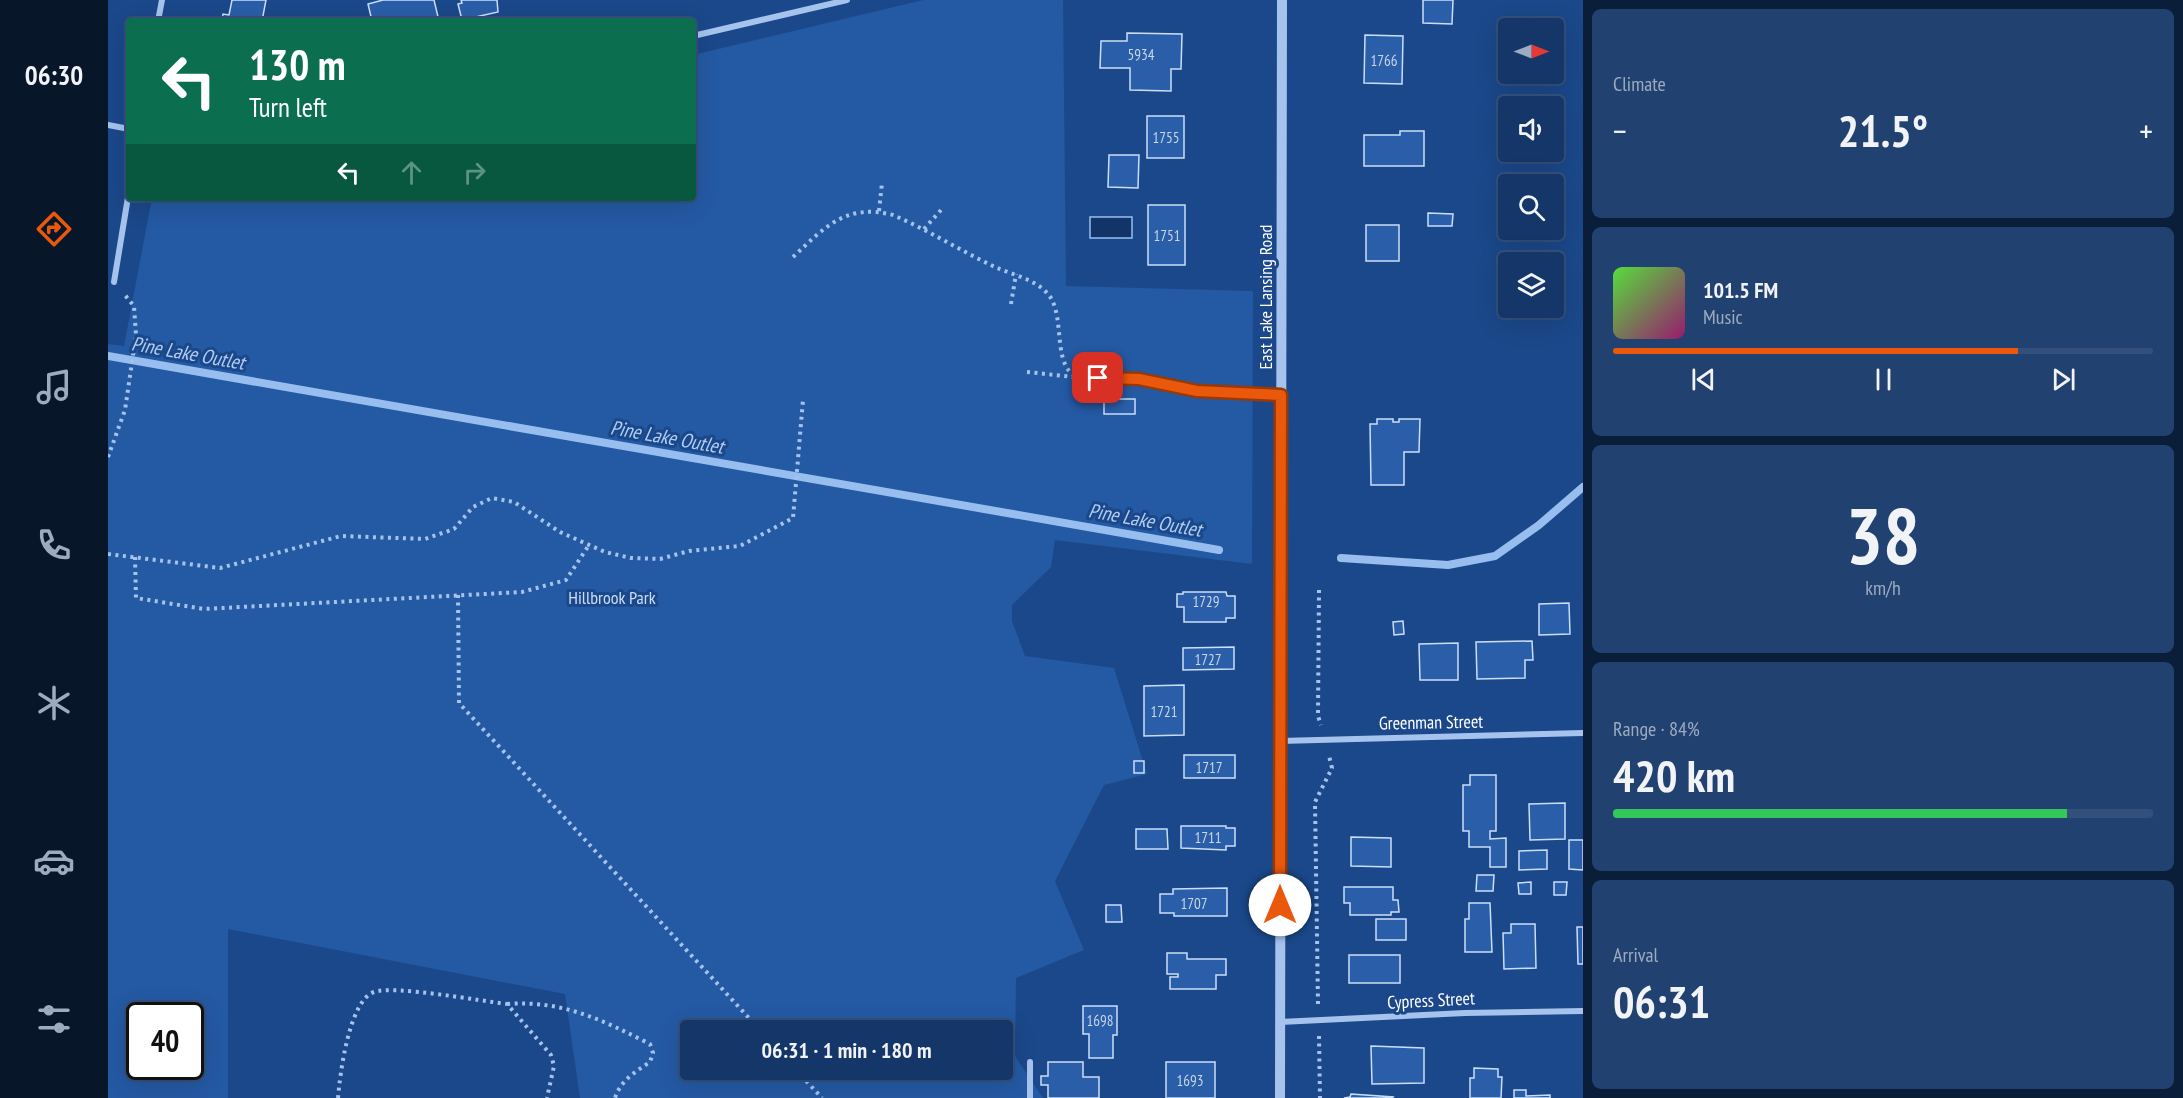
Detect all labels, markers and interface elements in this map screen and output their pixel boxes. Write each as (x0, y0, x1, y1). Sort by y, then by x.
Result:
north arrow (1498, 18, 1564, 84)
map controls (1498, 18, 1564, 318)
text: 130 m (249, 37, 346, 92)
icon: left (150, 42, 228, 120)
house number: 5934 (1127, 45, 1155, 64)
house number: 1766 (1370, 51, 1398, 70)
text: 06:30 (25, 58, 83, 92)
text: Climate (1613, 71, 1666, 97)
text: Turn left (249, 90, 327, 124)
button: sound (1498, 96, 1564, 162)
text: 21.5° (1838, 101, 1928, 159)
text: − (1613, 109, 1627, 152)
text: + (2139, 109, 2153, 152)
house number: 1755 (1152, 128, 1180, 147)
icon: left (332, 156, 365, 189)
icon: ahead (395, 156, 428, 189)
icon: right (458, 156, 491, 189)
button: search (1498, 174, 1564, 240)
icon: directions (33, 208, 75, 250)
street label: East Lake Lansing Road (1254, 225, 1277, 369)
house number: 1751 (1153, 226, 1181, 245)
button: layers (1498, 252, 1564, 318)
text: 101.5 FM (1703, 276, 1778, 304)
text: Music (1703, 304, 1743, 330)
water label: Pine Lake Outlet (129, 330, 249, 376)
pin (1072, 352, 1123, 403)
icon: arrive (1081, 361, 1114, 394)
icon: previous (1687, 363, 1720, 396)
icon: pause (1867, 363, 1900, 396)
icon: next (2047, 363, 2080, 396)
icon: music (33, 366, 75, 408)
water label: Pine Lake Outlet (608, 414, 728, 460)
text: 38 (1846, 485, 1920, 586)
water label: Pine Lake Outlet (1086, 497, 1206, 543)
icon: phone (33, 524, 75, 566)
text: km/h (1865, 575, 1901, 601)
park label: Hillbrook Park (568, 586, 656, 609)
house number: 1729 (1192, 592, 1220, 611)
house number: 1727 (1194, 650, 1222, 669)
icon: climate (33, 682, 75, 724)
house number: 1721 (1150, 702, 1178, 721)
street label: Greenman Street (1379, 710, 1483, 734)
text: Range · 84% (1613, 716, 1700, 742)
text: 420 km (1613, 746, 1735, 804)
house number: 1717 (1195, 758, 1223, 777)
house number: 1711 (1194, 828, 1222, 847)
icon: car (33, 840, 75, 882)
position arrow (1248, 873, 1312, 937)
house number: 1707 (1180, 894, 1208, 913)
text: Arrival (1613, 942, 1658, 968)
text: 06:31 (1613, 972, 1710, 1030)
street label: Cypress Street (1387, 986, 1475, 1014)
icon: filters (33, 998, 75, 1040)
speed limit sign: 40 (126, 1002, 204, 1080)
house number: 1698 (1086, 1011, 1114, 1030)
text: 06:31 · 1 min · 180 m (761, 1036, 932, 1064)
house number: 1693 (1176, 1071, 1204, 1090)

